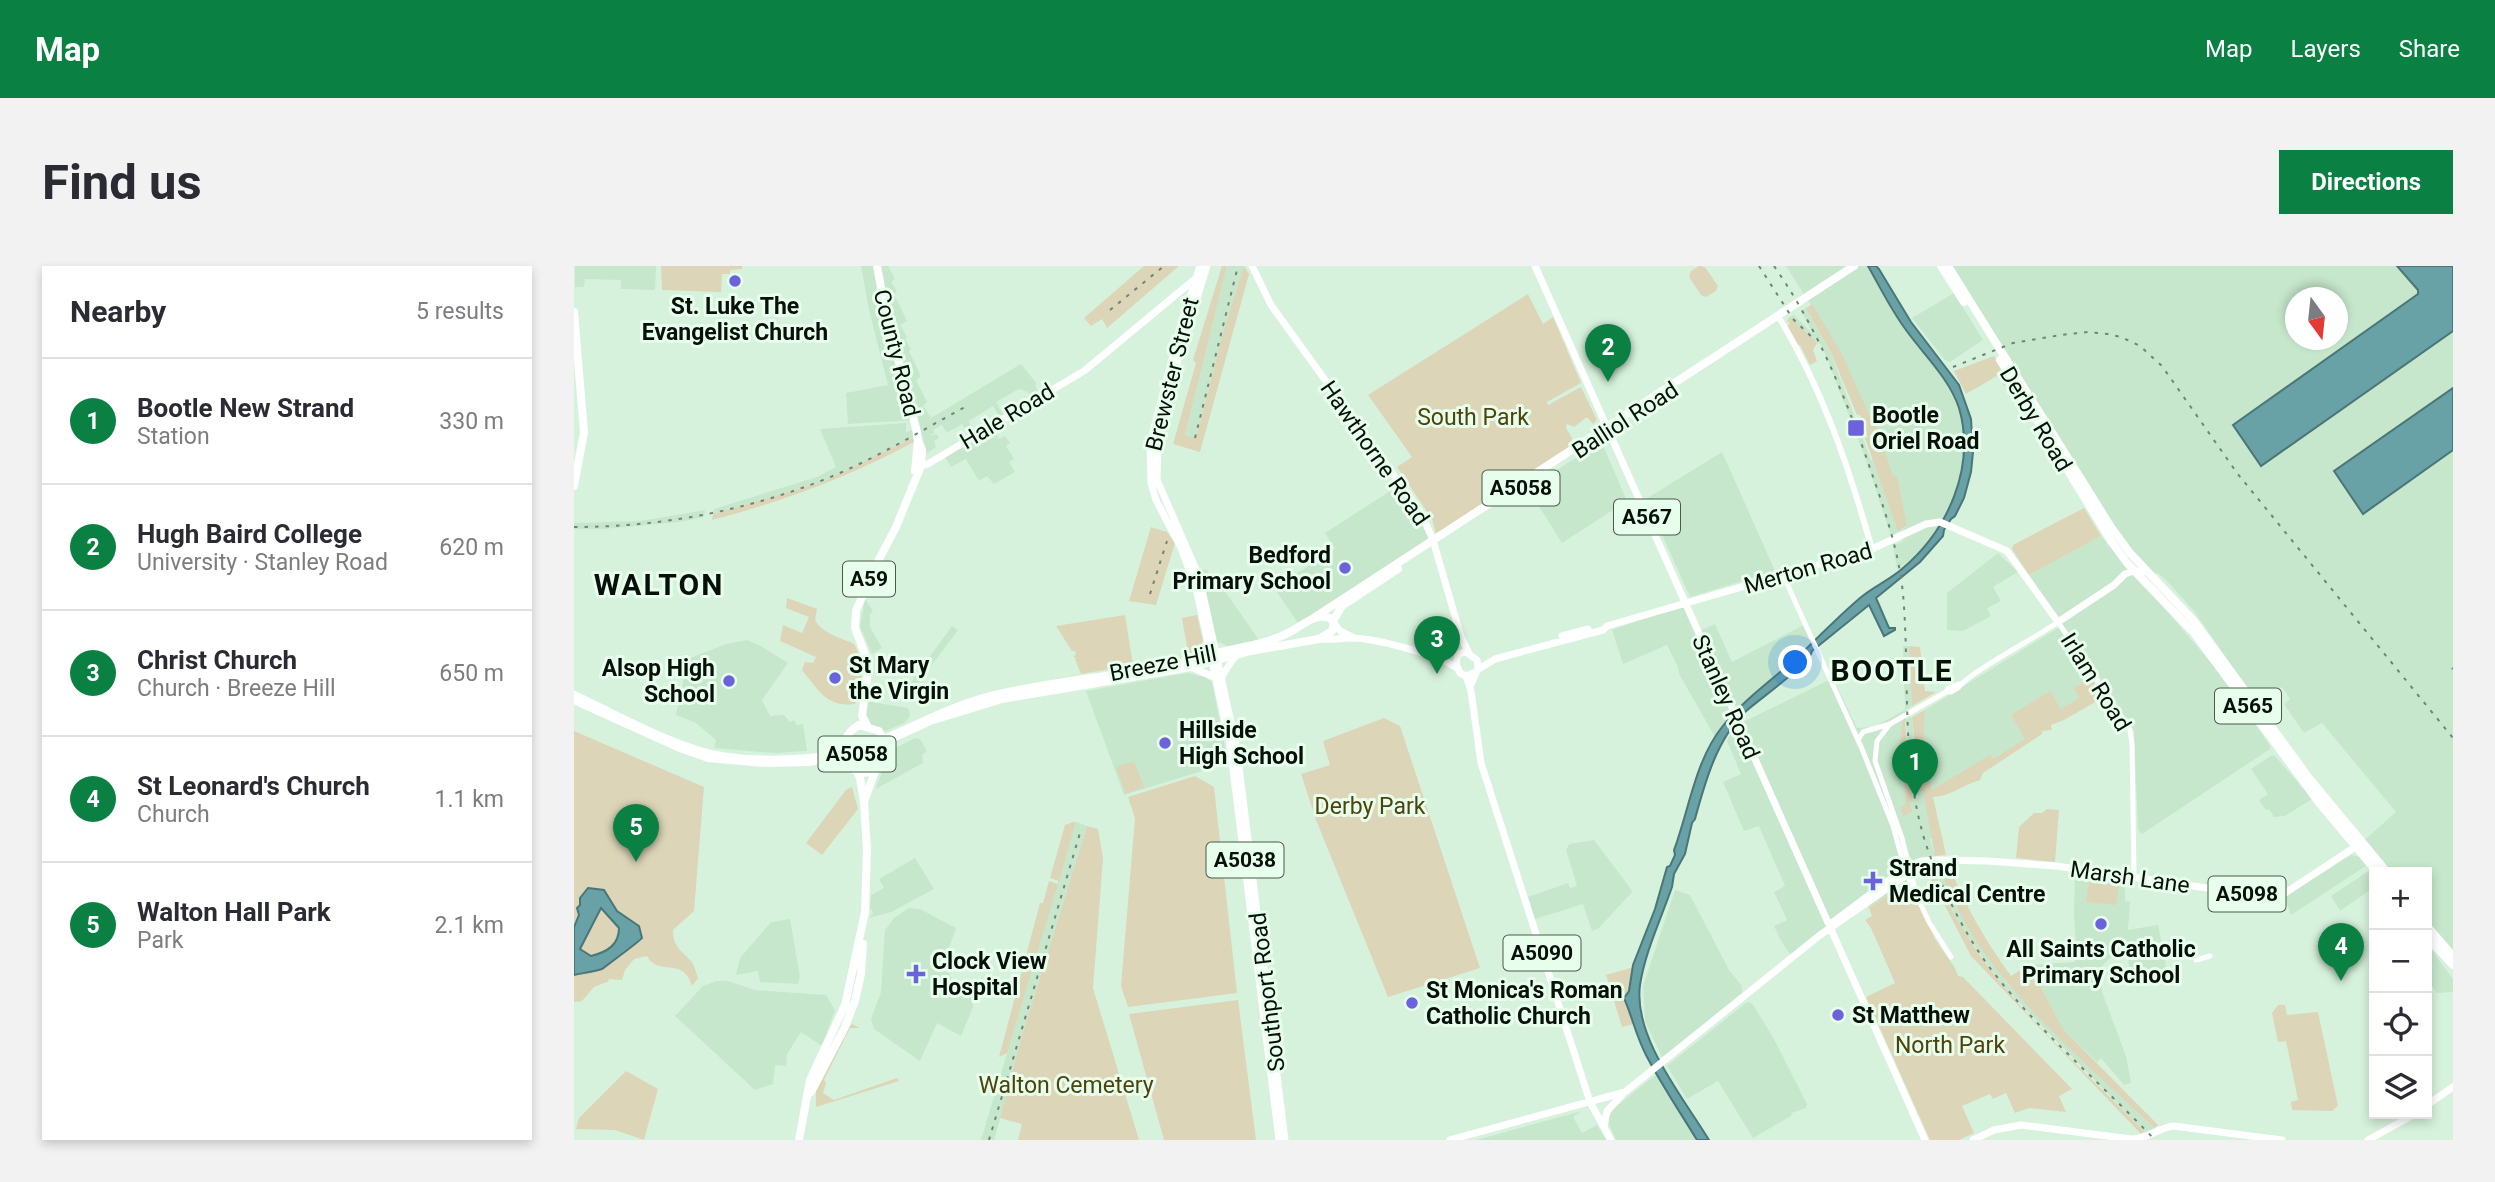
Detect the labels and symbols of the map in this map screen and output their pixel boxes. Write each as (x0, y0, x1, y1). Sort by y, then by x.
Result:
marker: St. Luke The Evangelist Church (727, 273, 743, 289)
street label: County Road (868, 287, 925, 420)
north arrow (2285, 287, 2348, 350)
place label: St. Luke The Evangelist Church (642, 293, 828, 346)
street label: Brewster Street (1140, 295, 1205, 454)
pin: 2 (1585, 324, 1631, 382)
street label: Derby Road (1994, 362, 2077, 476)
street label: Hawthorne Road (1315, 376, 1435, 531)
street label: Balliol Road (1567, 376, 1683, 465)
street label: Hale Road (955, 378, 1059, 455)
place label: Bootle Oriel Road (1872, 402, 1980, 455)
park label: South Park (1417, 404, 1529, 431)
marker: Bootle Oriel Road (1846, 418, 1866, 438)
road number: A5058 (1482, 470, 1560, 506)
road number: A567 (1614, 499, 1680, 534)
street label: Merton Road (1741, 537, 1875, 600)
place label: Bedford Primary School (1172, 542, 1331, 595)
marker: Bedford Primary School (1337, 560, 1353, 576)
road number: A59 (843, 562, 895, 596)
district label: WALTON (594, 567, 724, 602)
pin: 3 (1414, 616, 1460, 674)
street label: Irlam Road (2055, 628, 2136, 736)
street label: Stanley Road (1686, 631, 1765, 764)
street label: Breeze Hill (1107, 640, 1219, 687)
your location (1778, 645, 1812, 679)
place label: St Mary the Virgin (849, 652, 949, 705)
district label: BOOTLE (1830, 653, 1954, 688)
place label: Alsop High School (602, 655, 715, 708)
marker: St Mary the Virgin (827, 670, 843, 686)
marker: Alsop High School (721, 673, 737, 689)
road number: A565 (2215, 688, 2281, 724)
place label: Hillside High School (1179, 717, 1304, 770)
marker: Hillside High School (1157, 735, 1173, 751)
road number: A5058 (818, 736, 896, 771)
pin: 1 (1892, 739, 1938, 797)
park label: Derby Park (1315, 793, 1426, 820)
pin: 5 (613, 804, 659, 862)
road number: A5038 (1206, 842, 1284, 878)
place label: Strand Medical Centre (1889, 855, 2045, 908)
street label: Marsh Lane (2068, 856, 2191, 899)
marker: Strand Medical Centre (1863, 871, 1883, 891)
road number: A5098 (2208, 876, 2286, 912)
street label: Southport Road (1244, 911, 1291, 1073)
marker: All Saints Catholic Primary School (2093, 916, 2109, 932)
pin: 4 (2318, 923, 2364, 981)
road number: A5090 (1504, 936, 1580, 970)
place label: All Saints Catholic Primary School (2006, 936, 2196, 989)
place label: Clock View Hospital (932, 948, 1047, 1001)
marker: Clock View Hospital (906, 964, 926, 984)
place label: St Monica's Roman Catholic Church (1426, 977, 1623, 1030)
marker: St Monica's Roman Catholic Church (1404, 995, 1420, 1011)
place label: St Matthew (1852, 1002, 1970, 1029)
marker: St Matthew (1830, 1007, 1846, 1023)
park label: North Park (1895, 1032, 2005, 1059)
park label: Walton Cemetery (978, 1072, 1154, 1099)

